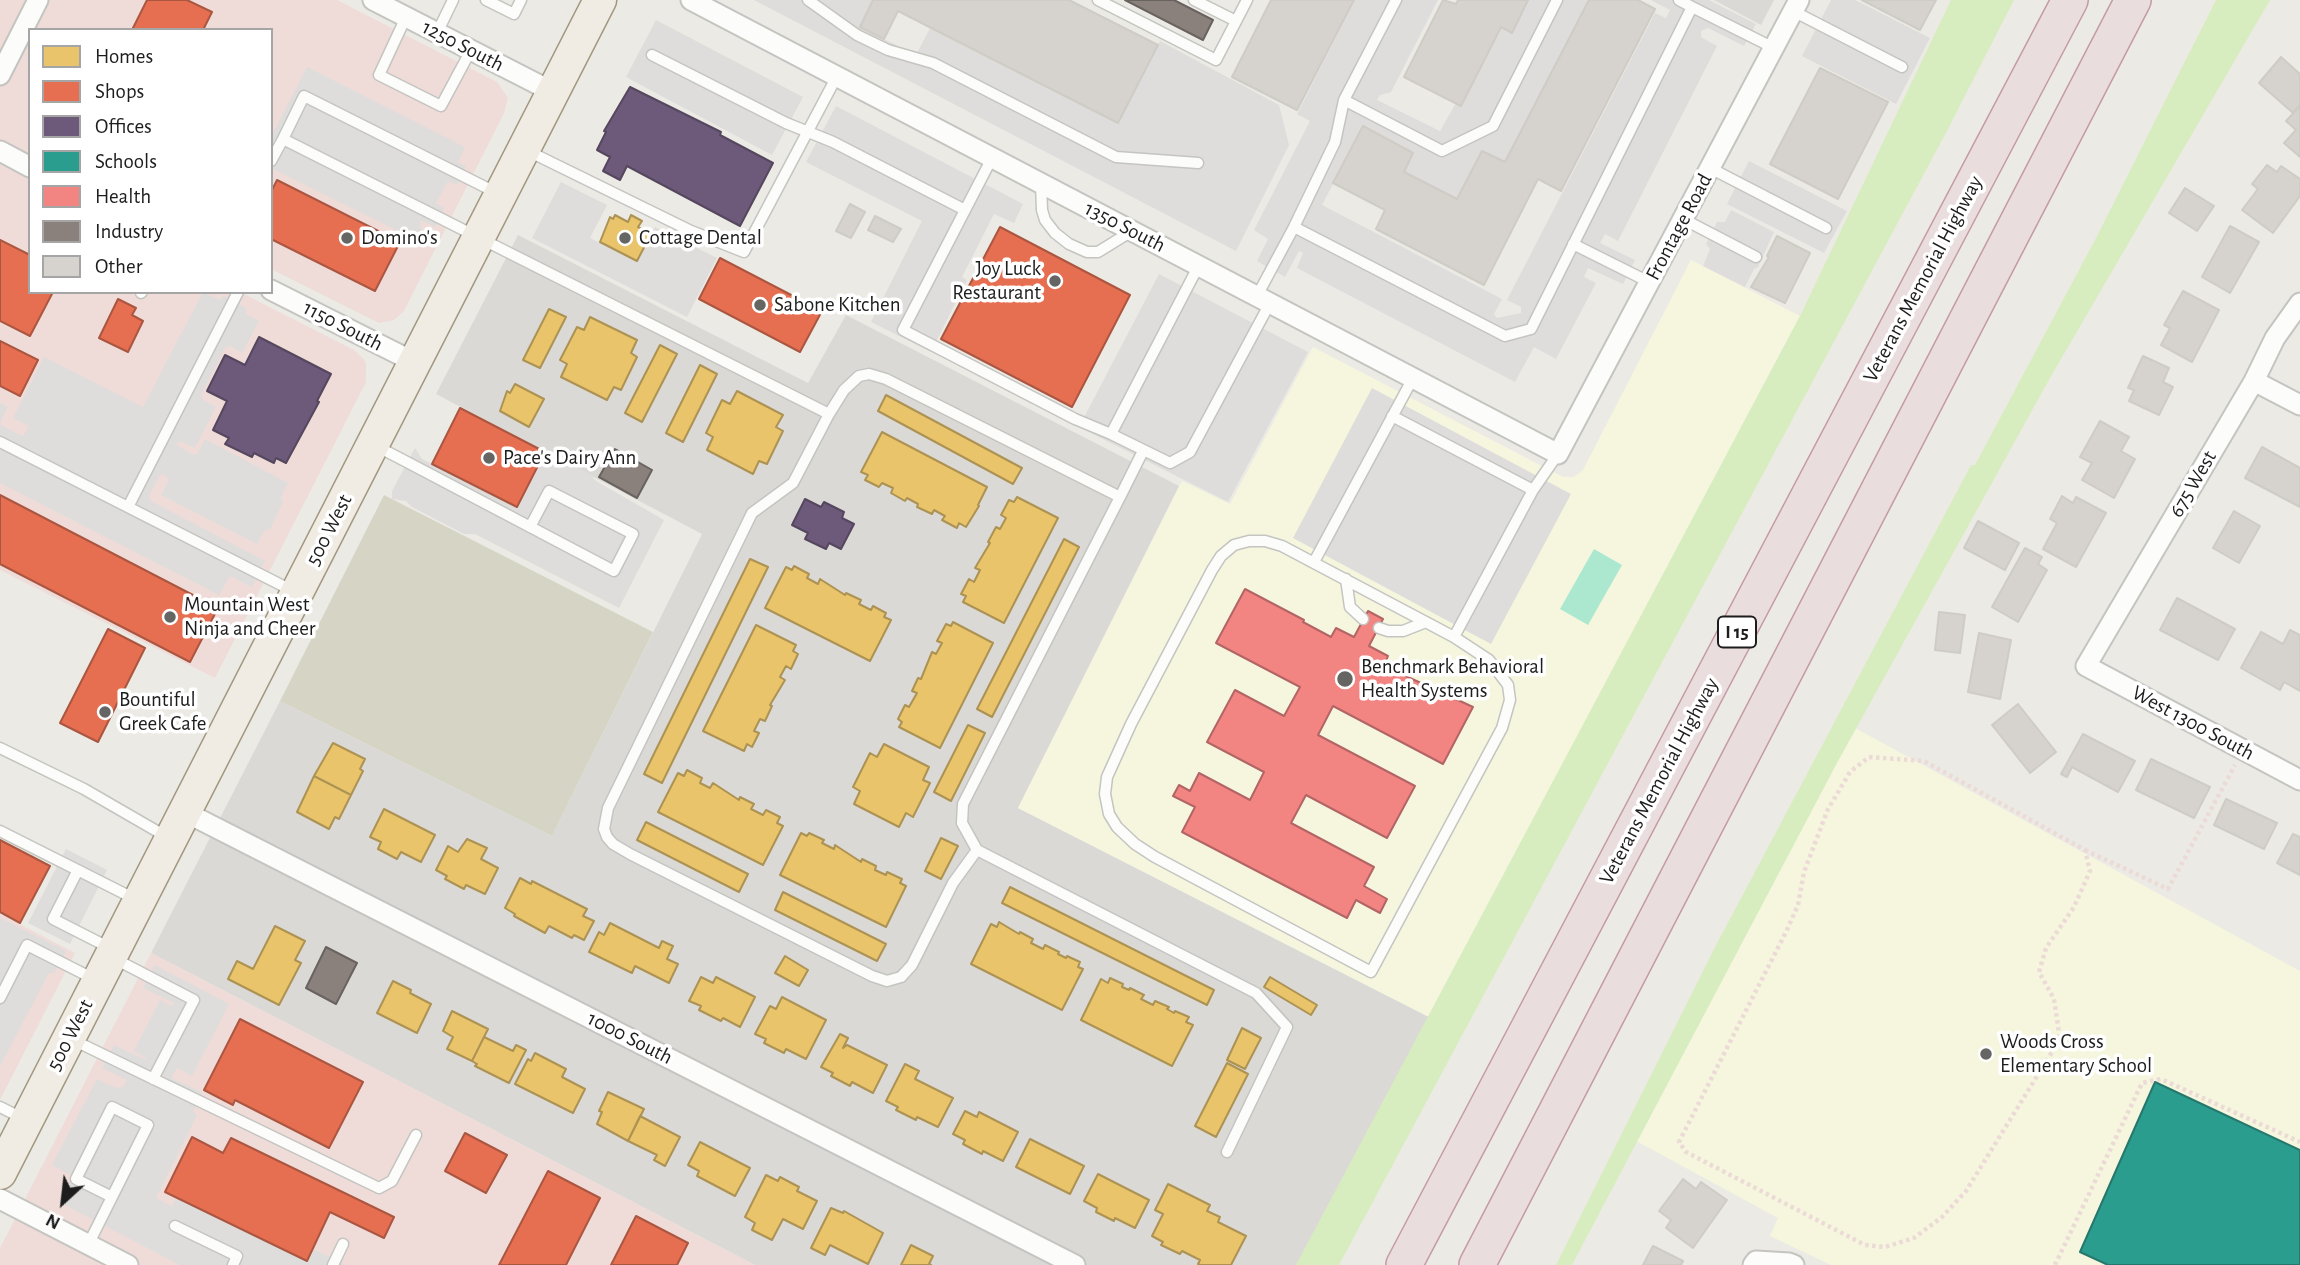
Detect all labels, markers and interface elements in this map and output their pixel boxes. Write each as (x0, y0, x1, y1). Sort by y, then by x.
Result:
street label: 1250 South (418, 15, 508, 77)
legend (28, 28, 273, 294)
text: Homes (95, 46, 153, 67)
text: Shops (95, 81, 144, 102)
text: Offices (95, 116, 152, 137)
text: Schools (95, 151, 157, 172)
street label: Frontage Road (1640, 169, 1718, 285)
street label: Veterans Memorial Highway (1858, 171, 1988, 387)
text: Health (95, 186, 151, 207)
street label: 1350 South (1080, 196, 1170, 258)
text: Industry (95, 221, 163, 242)
place label: Domino's (361, 225, 438, 251)
place label: Cottage Dental (639, 225, 762, 251)
marker: Domino's (339, 230, 355, 246)
marker: Cottage Dental (617, 230, 633, 246)
text: Other (95, 256, 142, 277)
place label: Joy Luck Restaurant (952, 256, 1041, 306)
marker: Joy Luck Restaurant (1047, 273, 1063, 289)
place label: Sabone Kitchen (774, 292, 901, 318)
street label: 1150 South (299, 295, 387, 357)
marker: Sabone Kitchen (752, 297, 768, 313)
place label: Pace's Dairy Ann (503, 445, 636, 471)
street label: 675 West (2164, 446, 2222, 522)
marker: Pace's Dairy Ann (481, 450, 497, 466)
street label: 500 West (300, 490, 358, 570)
place label: Mountain West Ninja and Cheer (184, 592, 316, 642)
marker: Mountain West Ninja and Cheer (162, 609, 178, 625)
road number: I 15 (1718, 617, 1756, 648)
place label: Benchmark Behavioral Health Systems (1361, 654, 1544, 704)
marker: Benchmark Behavioral Health Systems (1335, 669, 1355, 689)
street label: Veterans Memorial Highway (1594, 673, 1724, 889)
street label: West 1300 South (2127, 680, 2259, 766)
place label: Bountiful Greek Cafe (119, 687, 206, 737)
marker: Bountiful Greek Cafe (97, 704, 113, 720)
street label: 500 West (41, 995, 99, 1075)
street label: 1000 South (583, 1006, 677, 1070)
place label: Woods Cross Elementary School (2000, 1029, 2152, 1079)
marker: Woods Cross Elementary School (1978, 1046, 1994, 1062)
north arrow (28, 1167, 98, 1237)
text: N (43, 1210, 63, 1233)

